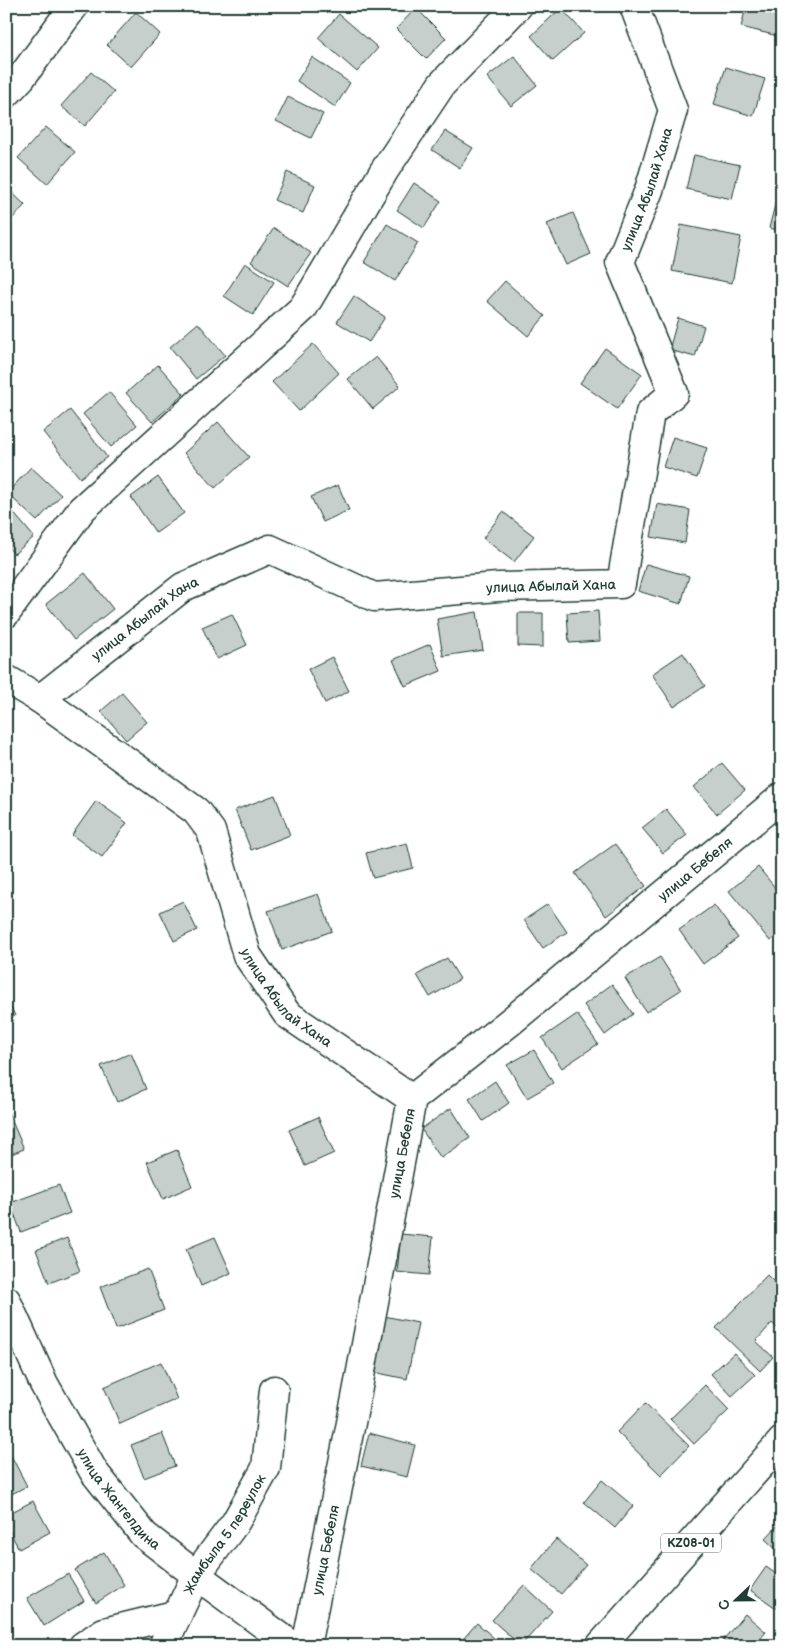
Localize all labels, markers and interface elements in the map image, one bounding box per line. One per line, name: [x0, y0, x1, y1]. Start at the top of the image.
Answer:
street label: улица Абылай Хана: [617, 125, 676, 253]
street label: улица Абылай Хана: [88, 573, 202, 664]
street label: улица Абылай Хана: [485, 576, 617, 596]
street label: улица Бебеля: [654, 833, 736, 905]
street label: улица Абылай Хана: [237, 947, 336, 1051]
street label: улица Бебеля: [385, 1107, 419, 1200]
street label: улица Жангелдина: [74, 1445, 164, 1554]
street label: Жамбыла 5 переулок: [180, 1471, 270, 1597]
street label: улица Бебеля: [308, 1503, 343, 1596]
road number: KZ08-01: [661, 1534, 721, 1552]
north arrow: [710, 1574, 760, 1624]
text: С: [715, 1597, 734, 1612]

